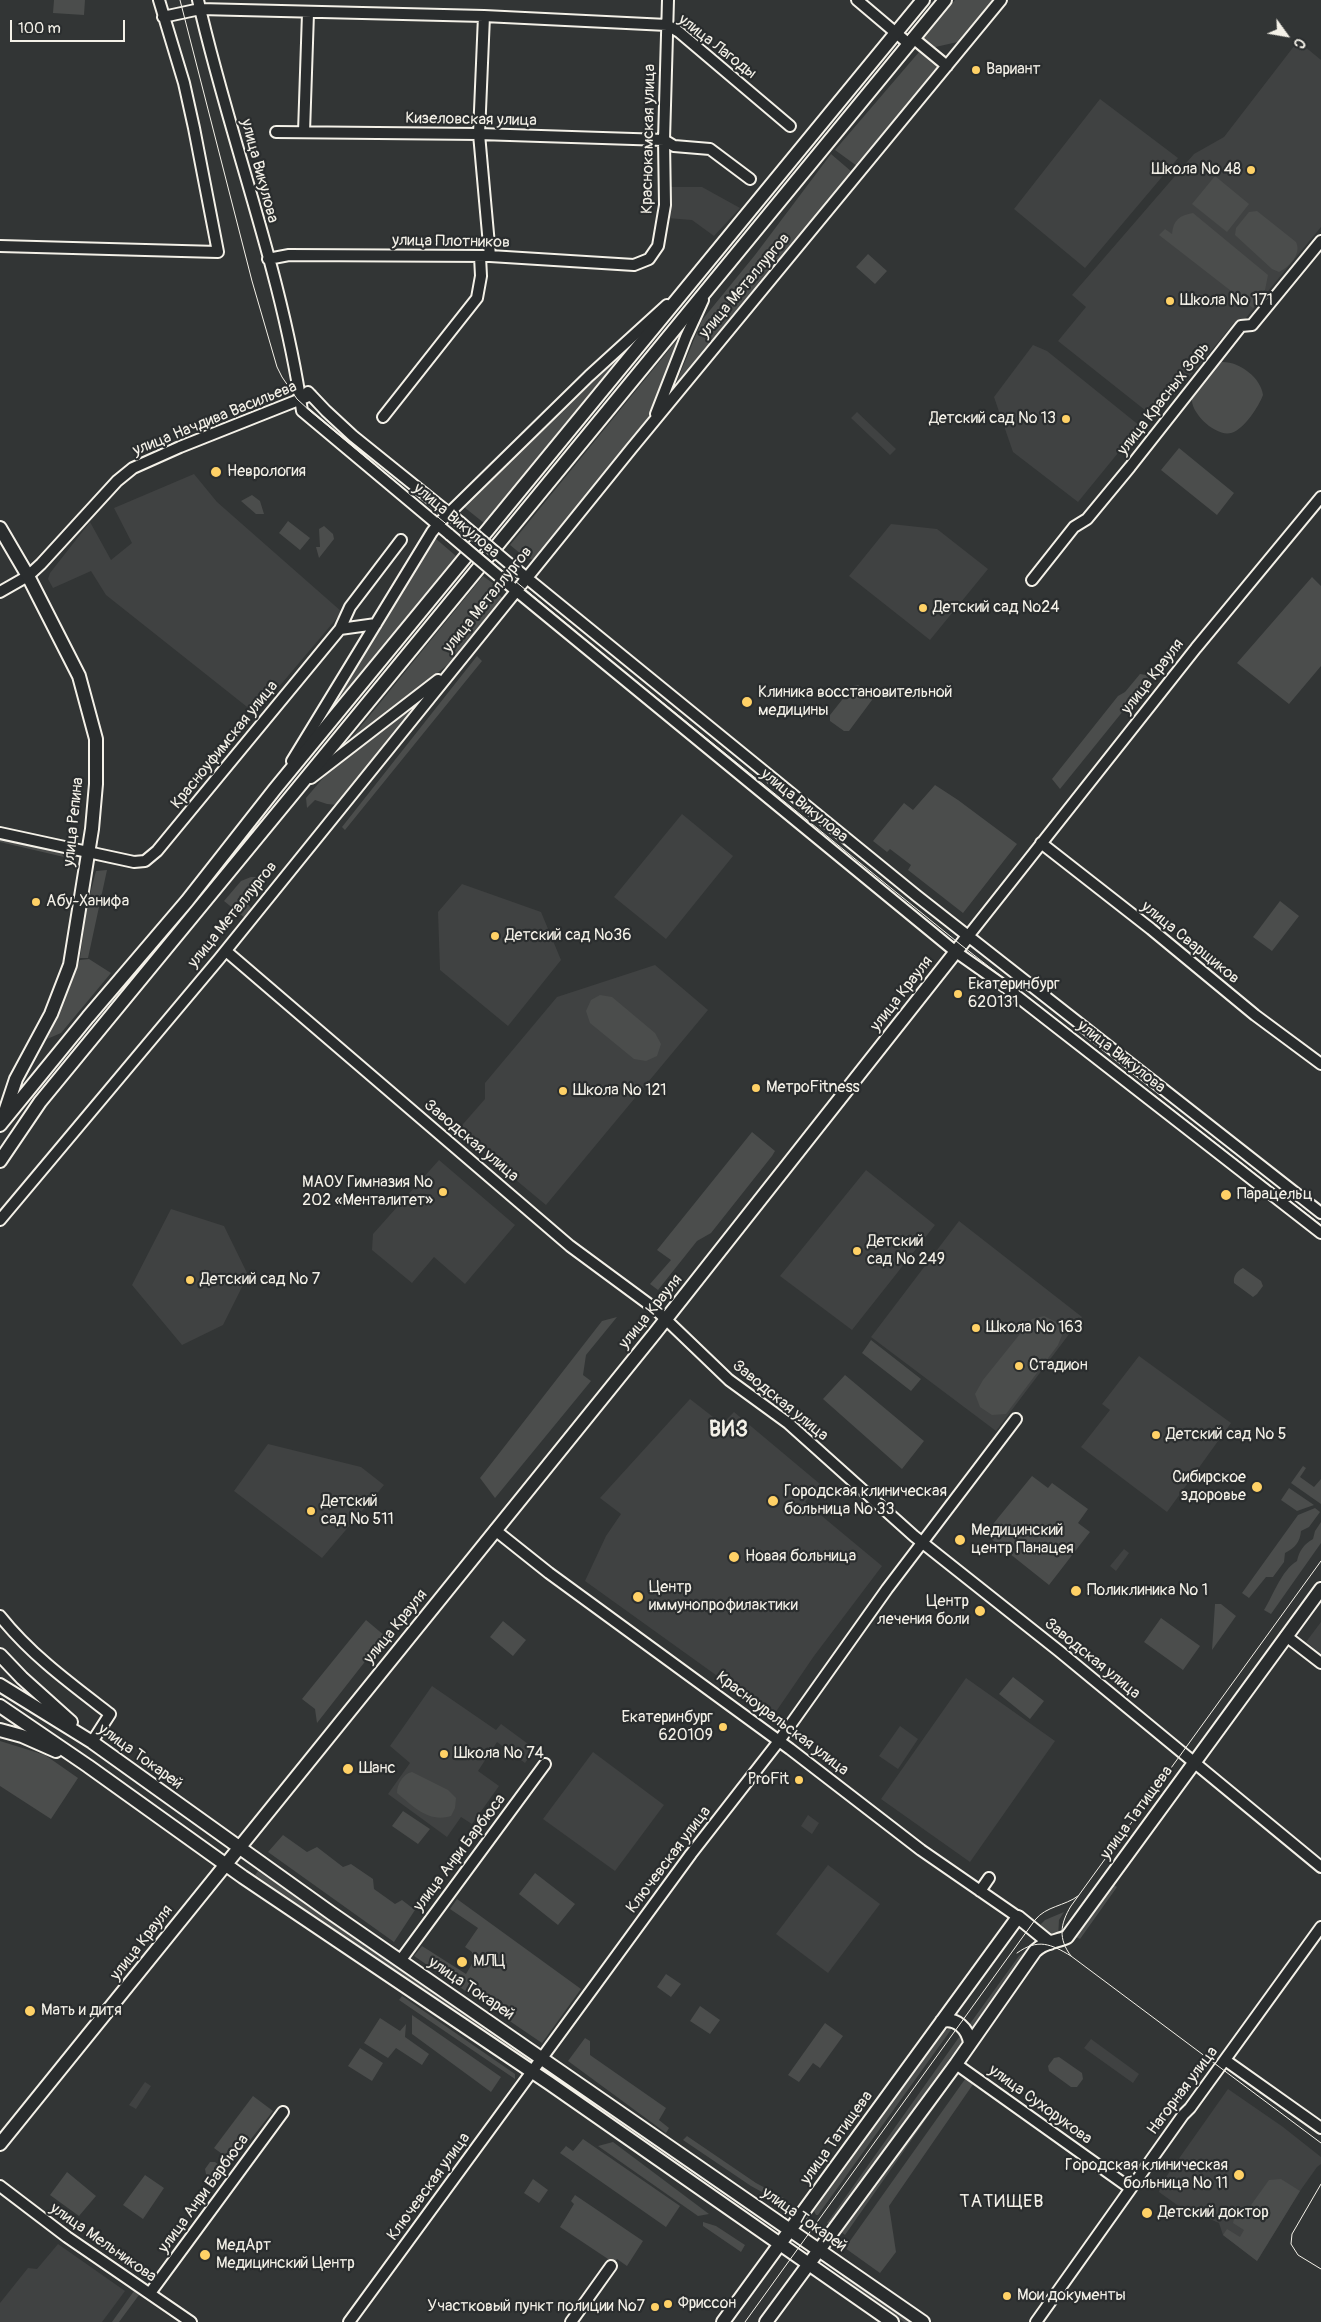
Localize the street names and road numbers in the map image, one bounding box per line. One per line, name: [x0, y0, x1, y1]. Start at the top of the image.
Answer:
street label: улица Лагоды: [674, 10, 760, 84]
street label: Краснокамская улица: [638, 64, 660, 214]
street label: Кизеловская улица: [405, 109, 537, 131]
street label: улица Викулова: [236, 117, 282, 225]
street label: улица Металлургов: [695, 230, 795, 342]
street label: улица Плотников: [392, 231, 510, 253]
street label: улица Красных Зорь: [1114, 339, 1214, 459]
street label: улица Начдива Васильева: [130, 377, 300, 461]
street label: улица Викулова: [409, 479, 503, 563]
street label: улица Металлургов: [439, 543, 537, 657]
street label: улица Крауля: [1118, 636, 1188, 718]
street label: Красноуфимская улица: [167, 677, 283, 813]
street label: улица Викулова: [756, 765, 852, 847]
street label: улица Репина: [60, 776, 88, 868]
street label: улица Металлургов: [184, 858, 282, 972]
street label: улица Сварщиков: [1137, 898, 1243, 988]
street label: улица Крауля: [867, 953, 937, 1035]
street label: улица Викулова: [1073, 1017, 1169, 1097]
street label: Заводская улица: [420, 1096, 522, 1186]
street label: улица Крауля: [615, 1271, 687, 1353]
street label: Заводская улица: [728, 1356, 832, 1446]
street label: улица Крауля: [360, 1586, 432, 1668]
street label: Заводская улица: [1040, 1614, 1144, 1704]
street label: Красноуральская улица: [712, 1668, 852, 1780]
street label: улица Токарей: [94, 1720, 186, 1794]
street label: улица Татищева: [1097, 1762, 1177, 1864]
street label: улица Анри Барбюса: [410, 1791, 510, 1915]
street label: Ключевская улица: [623, 1803, 715, 1917]
street label: улица Крауля: [107, 1902, 177, 1984]
street label: улица Токарей: [424, 1953, 518, 2025]
street label: Нагорная улица: [1144, 2043, 1222, 2139]
street label: улица Сухорукова: [985, 2061, 1095, 2149]
street label: улица Татищева: [797, 2087, 877, 2189]
street label: Ключевская улица: [383, 2129, 475, 2245]
street label: улица Анри Барбюса: [155, 2131, 253, 2257]
street label: улица Токарей: [758, 2184, 850, 2256]
street label: улица Мельникова: [46, 2199, 160, 2287]

